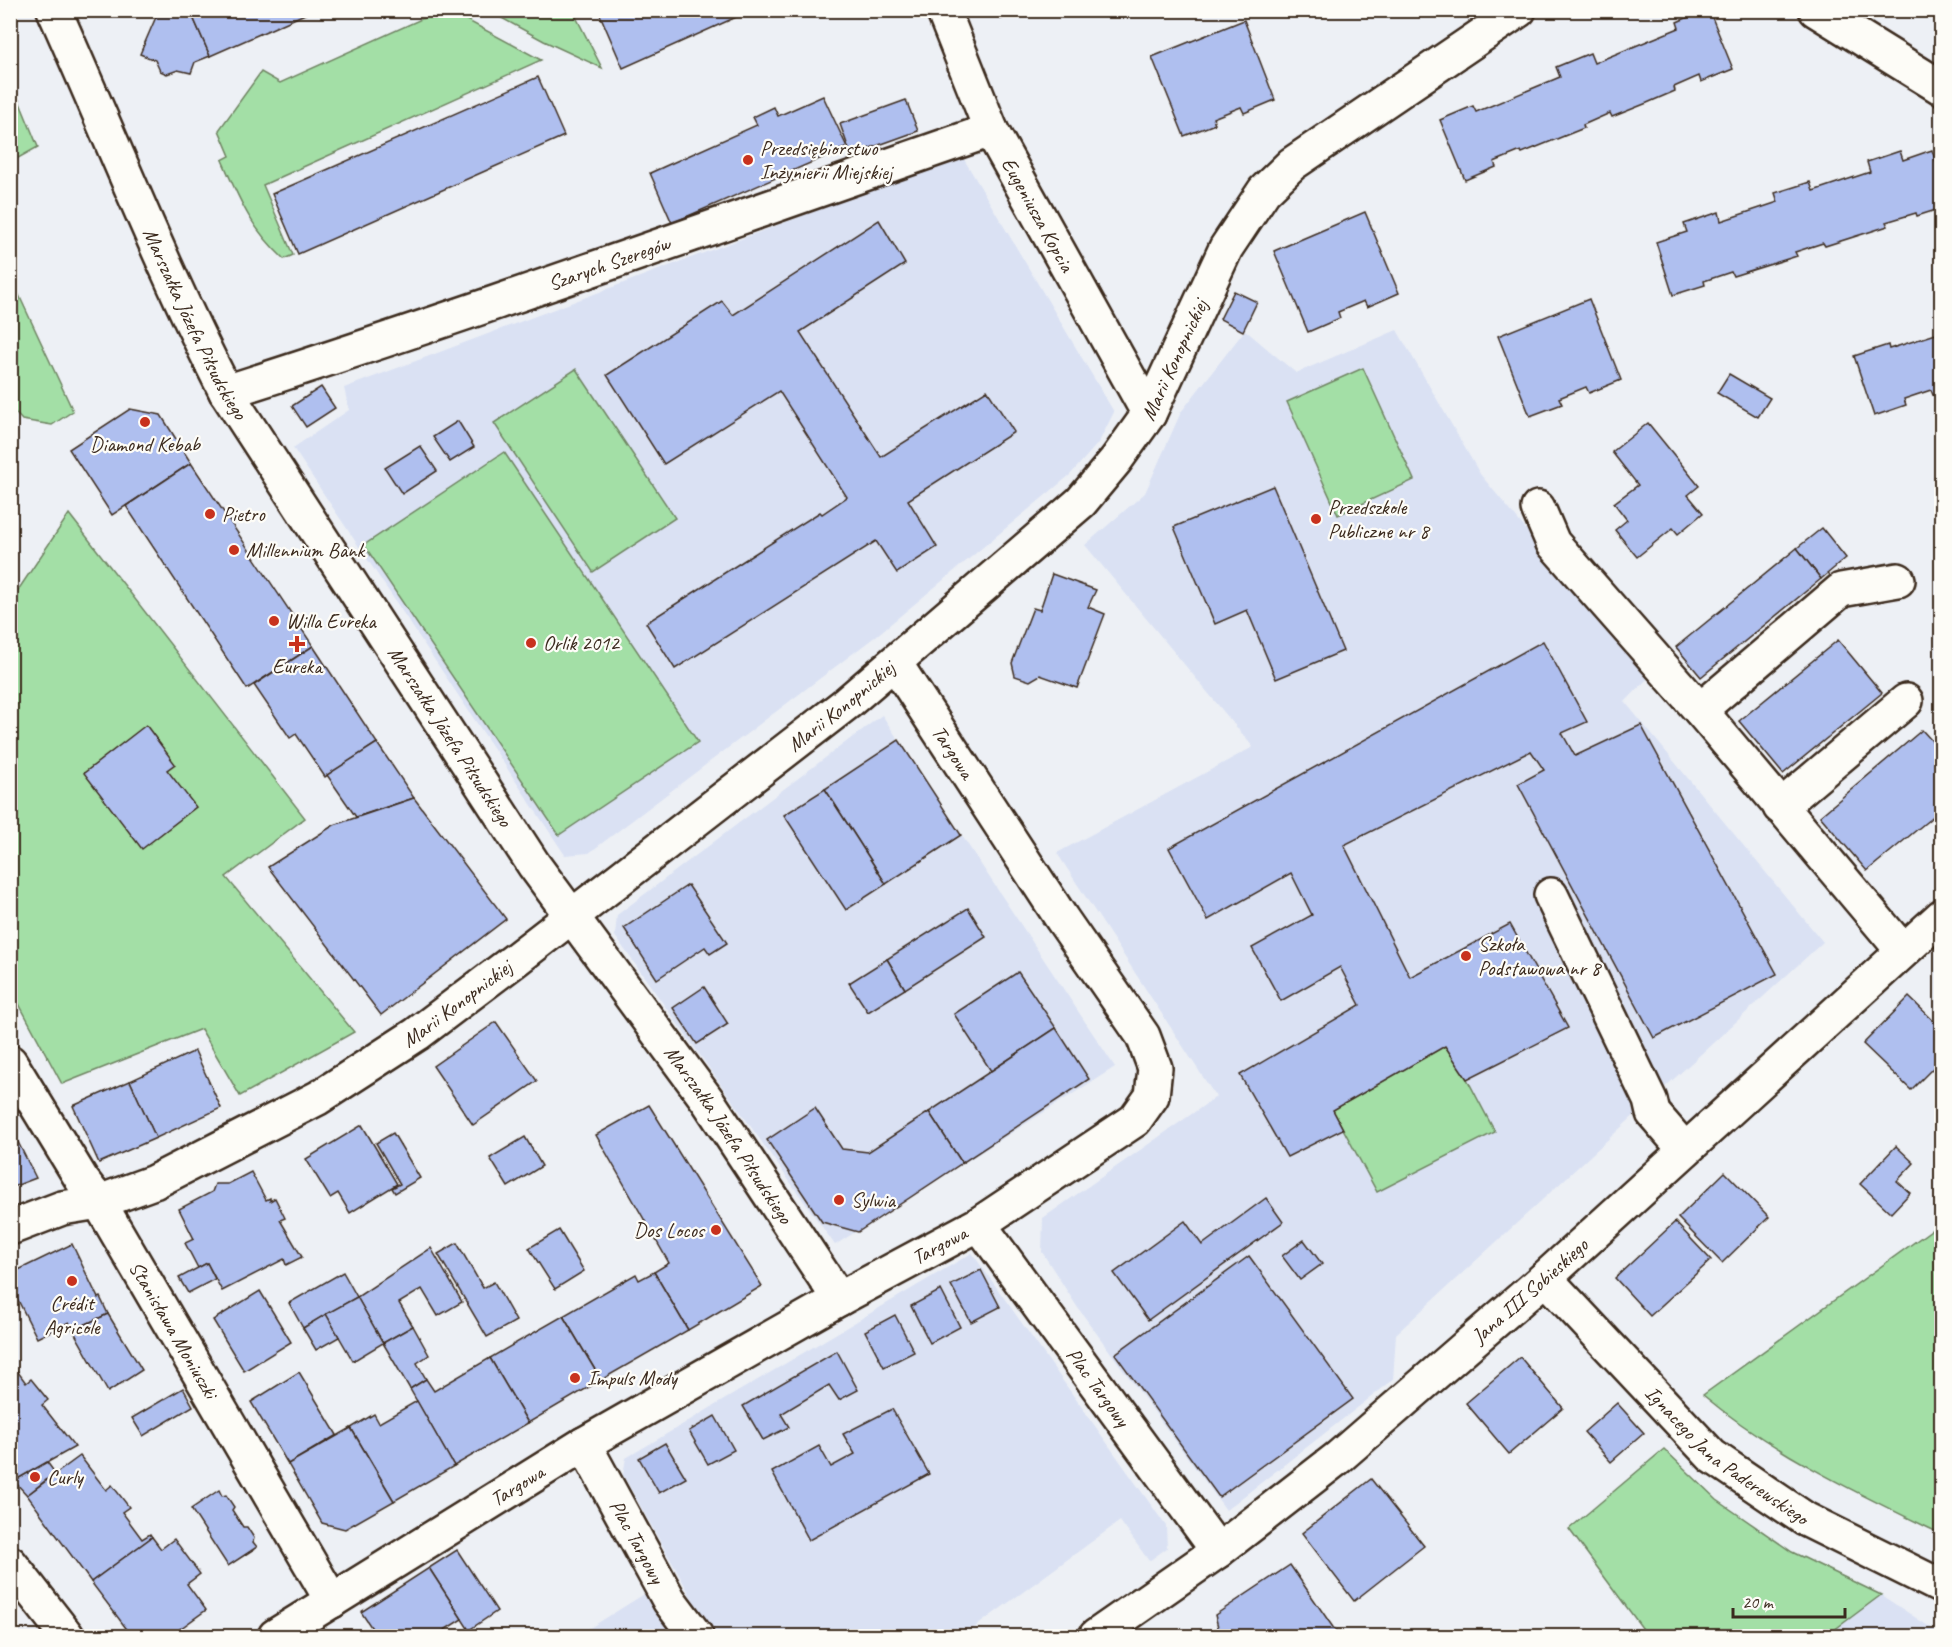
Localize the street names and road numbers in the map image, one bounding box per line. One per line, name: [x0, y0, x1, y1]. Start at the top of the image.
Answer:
street label: Eugeniusza Kopcia: [996, 153, 1081, 278]
street label: Marszałka Józefa Piłsudskiego: [137, 224, 254, 425]
street label: Szarych Szeregów: [545, 229, 675, 296]
street label: Marii Konopnickiej: [1135, 293, 1214, 424]
street label: Marszałka Józefa Piłsudskiego: [382, 641, 519, 833]
street label: Marii Konopnickiej: [782, 653, 902, 757]
street label: Targowa: [926, 720, 981, 786]
street label: Marii Konopnickiej: [397, 953, 519, 1053]
street label: Marszałka Józefa Piłsudskiego: [659, 1040, 799, 1230]
street label: Targowa: [907, 1219, 974, 1271]
street label: Jana III Sobieskiego: [1465, 1231, 1595, 1350]
street label: Stanisława Moniuszki: [123, 1256, 225, 1406]
street label: Plac Targowy: [1061, 1343, 1137, 1433]
street label: Ignacego Jana Paderewskiego: [1640, 1380, 1816, 1532]
street label: Targowa: [485, 1458, 551, 1512]
street label: Plac Targowy: [604, 1495, 671, 1589]

